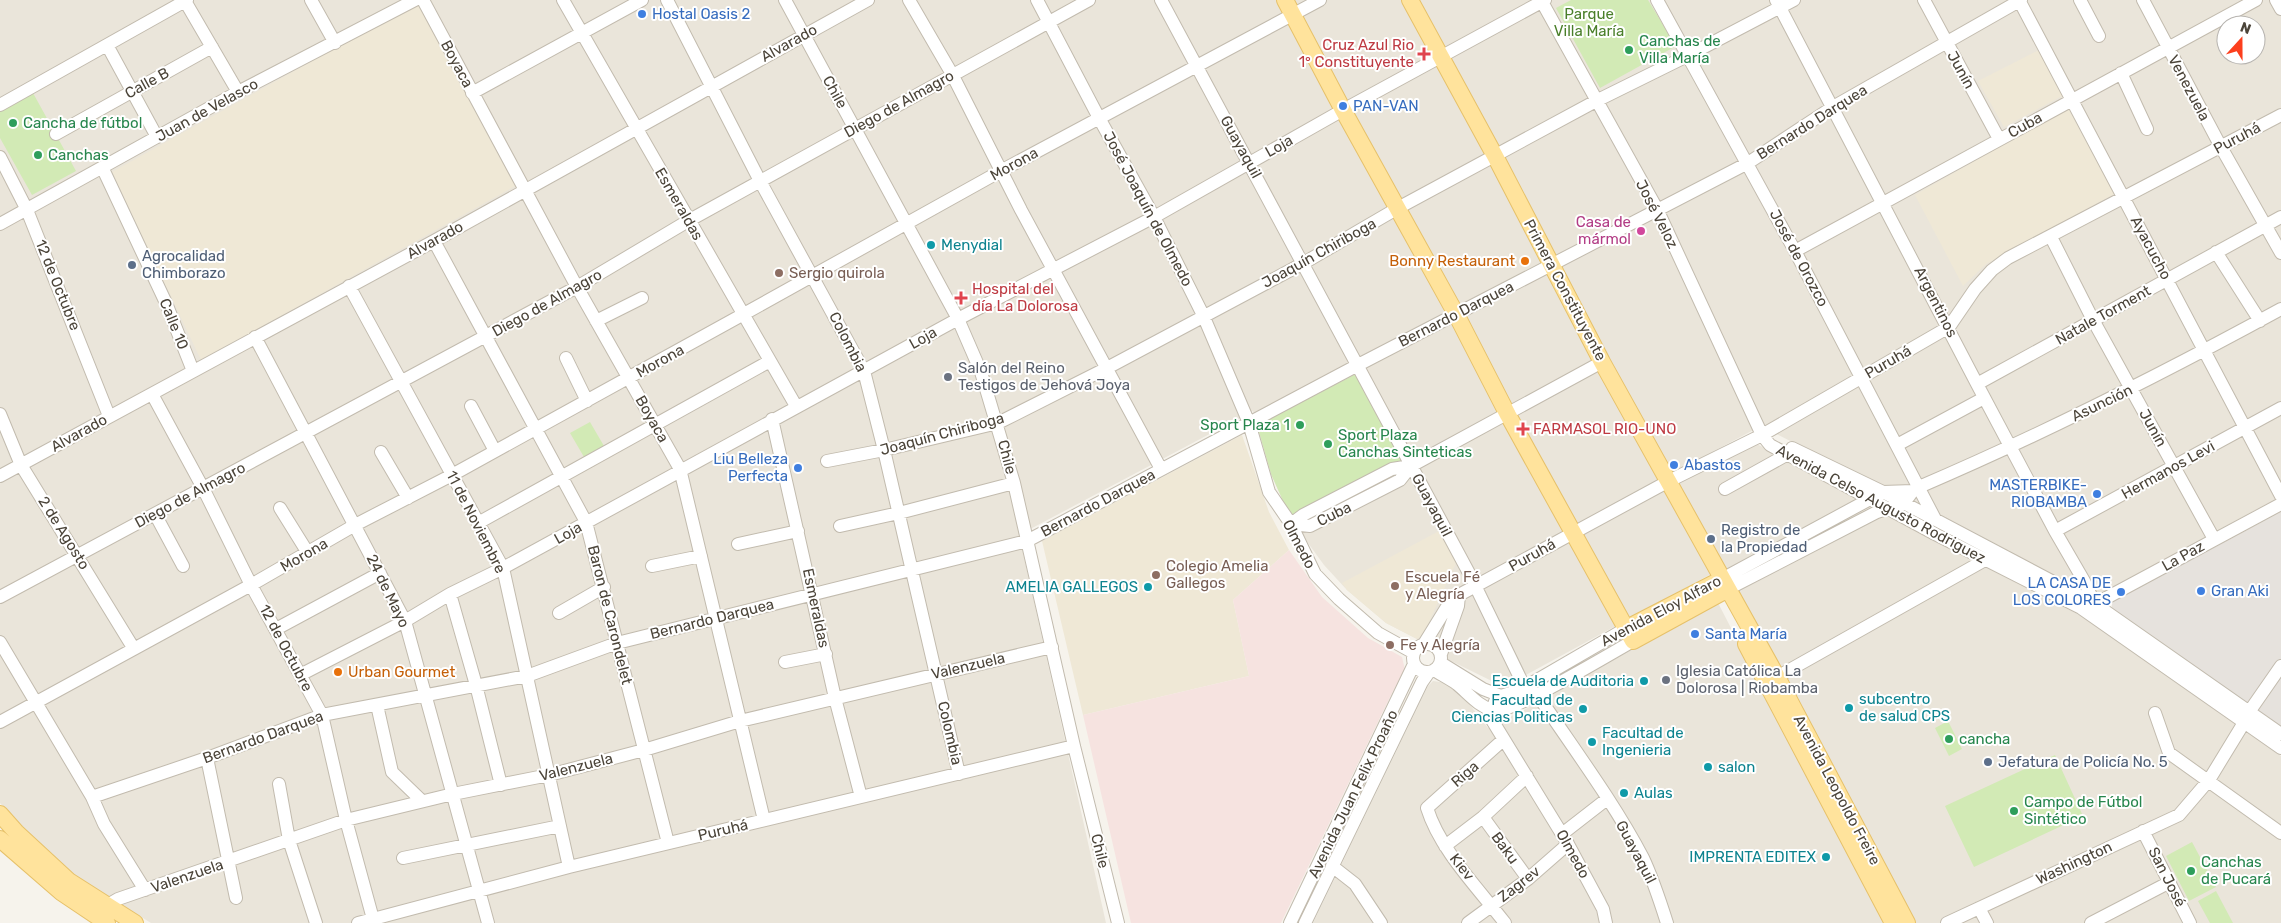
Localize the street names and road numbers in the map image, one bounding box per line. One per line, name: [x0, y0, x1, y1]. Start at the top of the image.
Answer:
street label: Alvarado: [758, 20, 820, 66]
street label: Boyaca: [437, 37, 477, 91]
street label: Junín: [1943, 48, 1979, 92]
street label: Venezuela: [2164, 52, 2214, 124]
street label: Calle B: [122, 64, 172, 102]
street label: Diego de Almagro: [841, 66, 957, 142]
street label: Chile: [819, 72, 851, 112]
street label: Juan de Velasco: [153, 74, 261, 146]
street label: Bernardo Darquea: [1753, 81, 1871, 163]
street label: Cuba: [2005, 108, 2045, 142]
street label: Guayaquil: [1216, 113, 1266, 181]
street label: Puruhá: [2210, 118, 2264, 158]
street label: José Joaquín de Olmedo: [1100, 129, 1196, 289]
street label: Loja: [1262, 131, 1296, 161]
street label: Morona: [987, 144, 1041, 184]
street label: Esmeraldas: [651, 164, 707, 244]
street label: José Veloz: [1632, 177, 1682, 252]
street label: José de Orozco: [1766, 206, 1832, 310]
street label: Ayacucho: [2127, 213, 2175, 283]
street label: Joaquín Chiriboga: [1259, 214, 1379, 292]
street label: Primera Constituyente: [1520, 216, 1610, 364]
street label: Alvarado: [404, 217, 466, 263]
street label: 12 de Octubre: [32, 237, 84, 333]
street label: Argentinos: [1911, 264, 1962, 341]
street label: Diego de Almagro: [489, 265, 605, 341]
street label: Bernardo Darquea: [1395, 277, 1517, 351]
street label: Natale Torment: [2052, 281, 2154, 349]
street label: Calle 10: [156, 296, 192, 352]
street label: Colombia: [825, 309, 871, 375]
street label: Loja: [906, 323, 940, 353]
street label: Morona: [633, 341, 687, 381]
street label: Puruhá: [1861, 342, 1915, 382]
street label: Asunción: [2069, 381, 2135, 425]
street label: Boyaca: [631, 392, 673, 446]
street label: Junín: [2135, 406, 2171, 450]
street label: Joaquín Chiriboga: [878, 409, 1006, 459]
street label: Alvarado: [48, 410, 110, 456]
street label: Hermanos Levi: [2118, 437, 2218, 503]
street label: Chile: [994, 438, 1020, 476]
street label: Avenida Celso Augusto Rodriguez: [1773, 441, 1989, 567]
street label: Diego de Almagro: [132, 458, 248, 532]
street label: Bernardo Darquea: [1038, 465, 1158, 541]
street label: 11 de Noviembre: [442, 468, 510, 576]
street label: Guayaquil: [1408, 470, 1456, 540]
street label: 2 de Agosto: [34, 493, 94, 573]
street label: Cuba: [1314, 498, 1354, 530]
street label: Olmedo: [1279, 516, 1319, 572]
street label: Loja: [551, 518, 585, 548]
street label: Morona: [277, 534, 331, 576]
street label: Puruhá: [1505, 535, 1559, 575]
street label: La Paz: [2159, 537, 2208, 575]
street label: Baron de Carondelet: [584, 543, 636, 687]
street label: 24 de Mayo: [363, 551, 413, 631]
street label: Esmeraldas: [799, 567, 833, 650]
street label: Avenida Eloy Alfaro: [1598, 572, 1724, 650]
street label: Bernardo Darquea: [648, 595, 776, 643]
street label: 12 de Octubre: [255, 601, 317, 695]
street label: Valenzuela: [929, 649, 1007, 683]
street label: Colombia: [934, 699, 966, 767]
street label: Bernardo Darquea: [200, 707, 326, 767]
street label: Avenida Juan Felix Proaño: [1304, 707, 1402, 881]
street label: Avenida Leopoldo Freire: [1790, 712, 1884, 868]
street label: Valenzuela: [537, 749, 615, 785]
street label: Riga: [1448, 757, 1482, 791]
street label: Puruhá: [696, 816, 750, 844]
street label: Guayaquil: [1612, 817, 1660, 887]
street label: Olmedo: [1552, 826, 1594, 882]
street label: Baku: [1487, 829, 1523, 867]
street label: Chile: [1087, 832, 1113, 870]
street label: Washington: [2033, 838, 2115, 888]
street label: San José: [2144, 844, 2190, 910]
street label: Kiev: [1446, 850, 1478, 884]
street label: Valenzuela: [148, 855, 226, 897]
street label: Zagrev: [1494, 862, 1544, 906]

